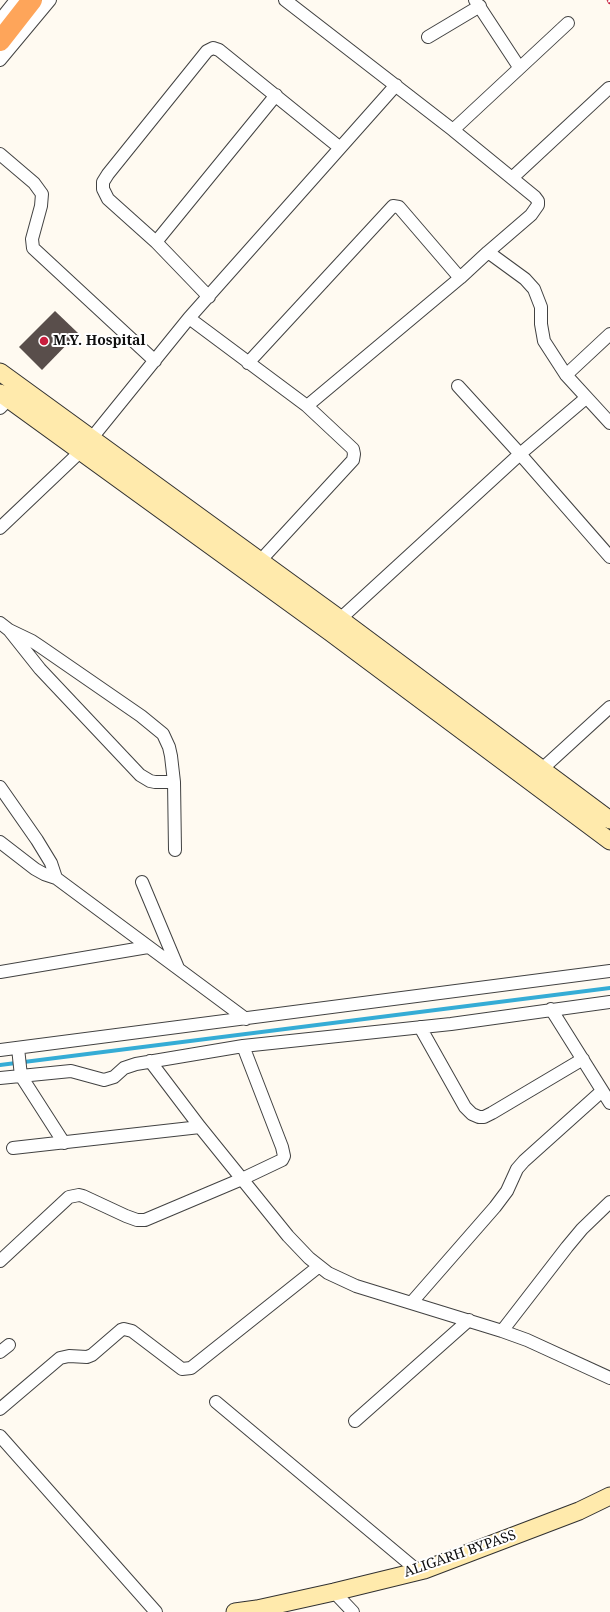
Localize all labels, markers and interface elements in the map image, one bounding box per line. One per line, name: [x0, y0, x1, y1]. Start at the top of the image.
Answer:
place label: M.Y. Hospital: [53, 333, 145, 349]
marker: M.Y. Hospital: [38, 335, 50, 347]
street label: ALIGARH BYPASS: [402, 1527, 518, 1581]

